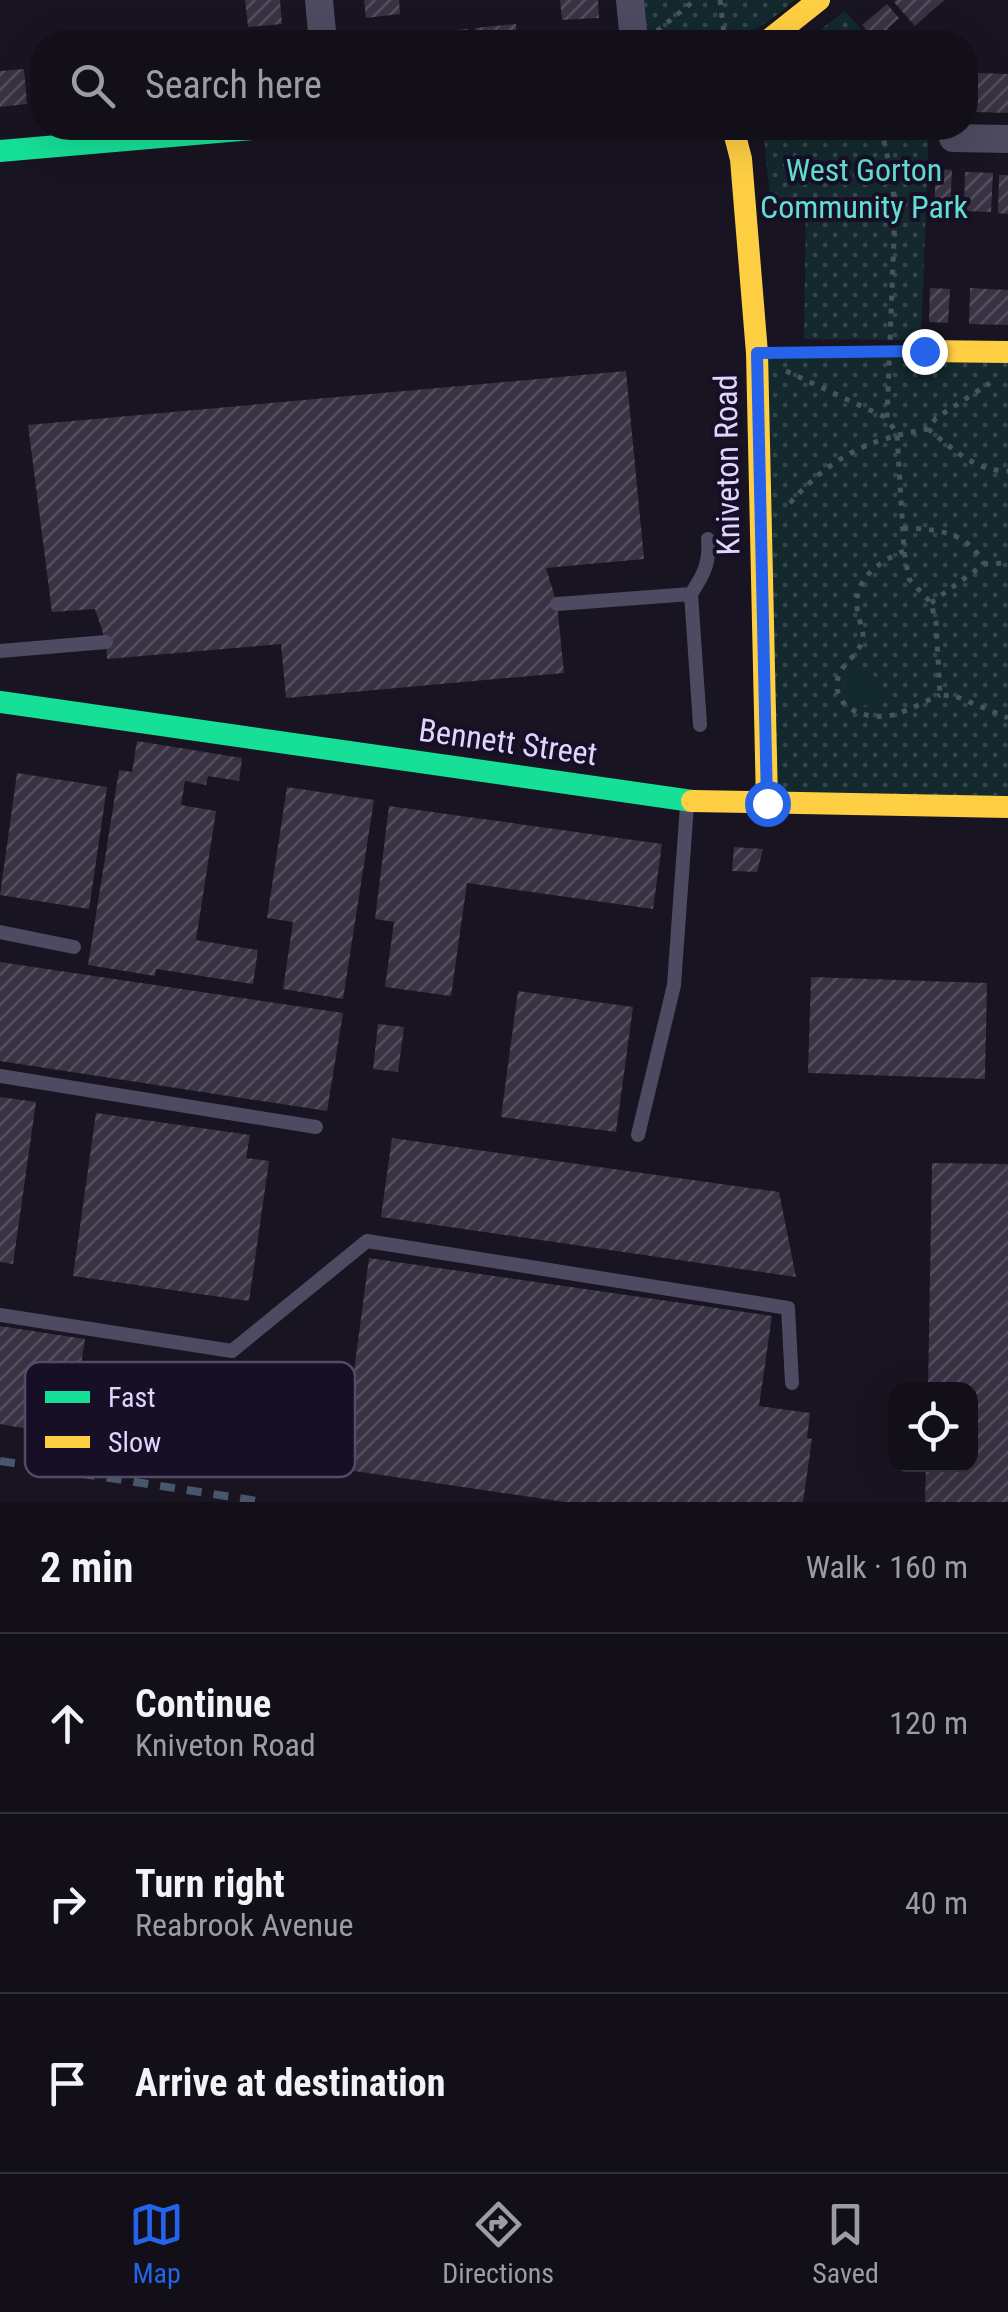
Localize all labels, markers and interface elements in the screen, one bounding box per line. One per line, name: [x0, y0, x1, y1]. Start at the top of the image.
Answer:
search box: [30, 30, 978, 140]
icon: search: [65, 58, 120, 113]
text: Search here: [145, 63, 322, 107]
park label: West Gorton Community Park: [760, 151, 969, 226]
route end: [902, 329, 948, 375]
street label: Kniveton Road: [706, 374, 748, 556]
street label: Bennett Street: [416, 711, 600, 773]
route start: [745, 781, 791, 827]
legend: [25, 1362, 355, 1477]
text: Fast: [108, 1381, 155, 1414]
map controls: [888, 1382, 978, 1472]
button: locate: [888, 1382, 978, 1472]
text: Slow: [108, 1426, 161, 1459]
text: 2 min: [40, 1543, 133, 1592]
text: Walk · 160 m: [806, 1548, 968, 1586]
text: Continue: [135, 1682, 271, 1726]
icon: ahead: [40, 1696, 95, 1751]
text: 120 m: [889, 1704, 968, 1742]
text: Kniveton Road: [135, 1726, 316, 1764]
text: Turn right: [135, 1862, 285, 1906]
icon: right: [40, 1876, 95, 1931]
text: 40 m: [905, 1884, 968, 1922]
text: Reabrook Avenue: [135, 1906, 354, 1944]
icon: arrive: [40, 2056, 95, 2111]
text: Arrive at destination: [135, 2061, 445, 2105]
tab: Map: [129, 2197, 184, 2290]
tab: Directions: [442, 2197, 554, 2290]
tab: Saved: [812, 2197, 879, 2290]

